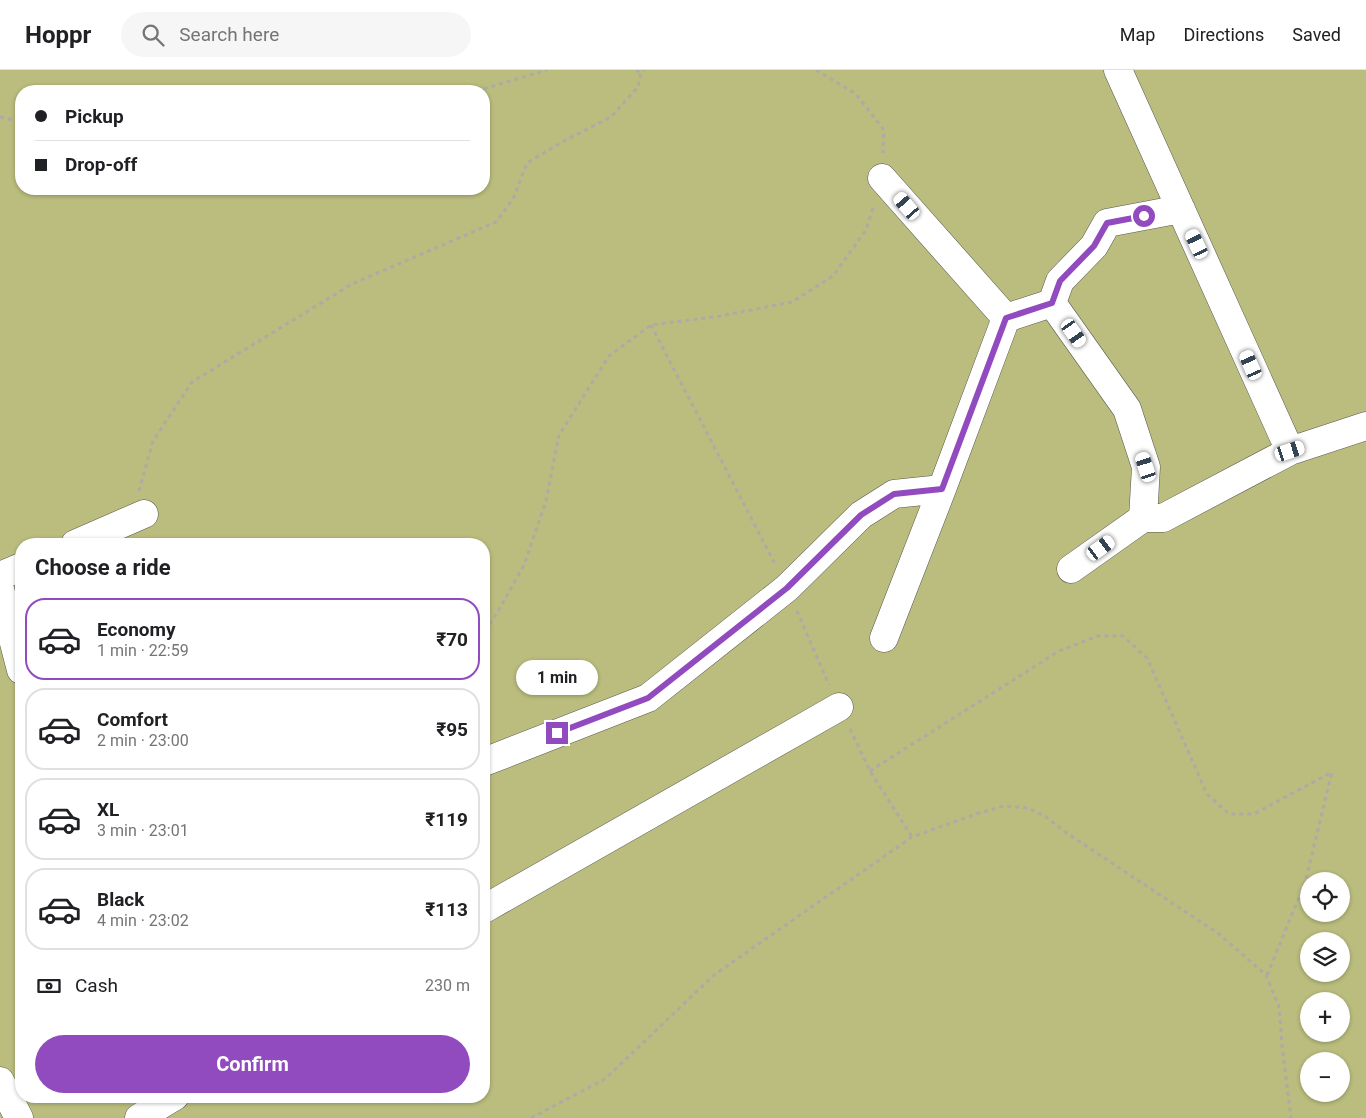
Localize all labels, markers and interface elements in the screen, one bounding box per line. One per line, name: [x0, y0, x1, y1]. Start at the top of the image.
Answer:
search box: [121, 12, 471, 57]
text: Hoppr: [25, 21, 91, 49]
icon: search: [139, 21, 167, 49]
text: Search here: [179, 23, 279, 46]
text: Map: [1120, 24, 1155, 45]
text: Directions: [1183, 24, 1264, 45]
text: Saved: [1292, 24, 1341, 45]
text: Pickup: [65, 105, 124, 128]
text: Drop-off: [65, 153, 137, 176]
car: [891, 190, 922, 222]
route start: [1133, 205, 1155, 227]
car: [1183, 227, 1210, 261]
car: [1059, 316, 1088, 350]
car: [1238, 348, 1263, 382]
car: [1273, 439, 1306, 463]
car: [1134, 450, 1157, 484]
car: [1084, 533, 1117, 563]
text: Choose a ride: [35, 555, 171, 580]
icon: car: [37, 617, 82, 662]
text: Economy: [97, 618, 176, 641]
text: ₹70: [436, 628, 468, 651]
text: 1 min · 22:59: [97, 641, 189, 660]
callout: 1 min: [516, 660, 598, 696]
text: 1 min: [537, 668, 577, 687]
icon: car: [37, 707, 82, 752]
text: Comfort: [97, 708, 168, 731]
text: ₹95: [436, 718, 468, 741]
route end: [546, 722, 568, 744]
text: 2 min · 23:00: [97, 731, 189, 750]
icon: car: [37, 797, 82, 842]
text: XL: [97, 798, 119, 821]
text: ₹119: [425, 808, 468, 831]
text: 3 min · 23:01: [97, 821, 189, 840]
map controls: [1300, 872, 1350, 1102]
button: locate: [1300, 872, 1350, 922]
icon: car: [37, 887, 82, 932]
text: Black: [97, 888, 144, 911]
text: ₹113: [425, 898, 468, 921]
text: 4 min · 23:02: [97, 911, 189, 930]
button: layers: [1300, 932, 1350, 982]
icon: cash: [35, 972, 63, 1000]
text: Cash: [75, 974, 118, 997]
text: 230 m: [425, 976, 470, 995]
button: +: [1300, 992, 1350, 1042]
button: Confirm: [35, 1035, 470, 1093]
button: −: [1300, 1052, 1350, 1102]

